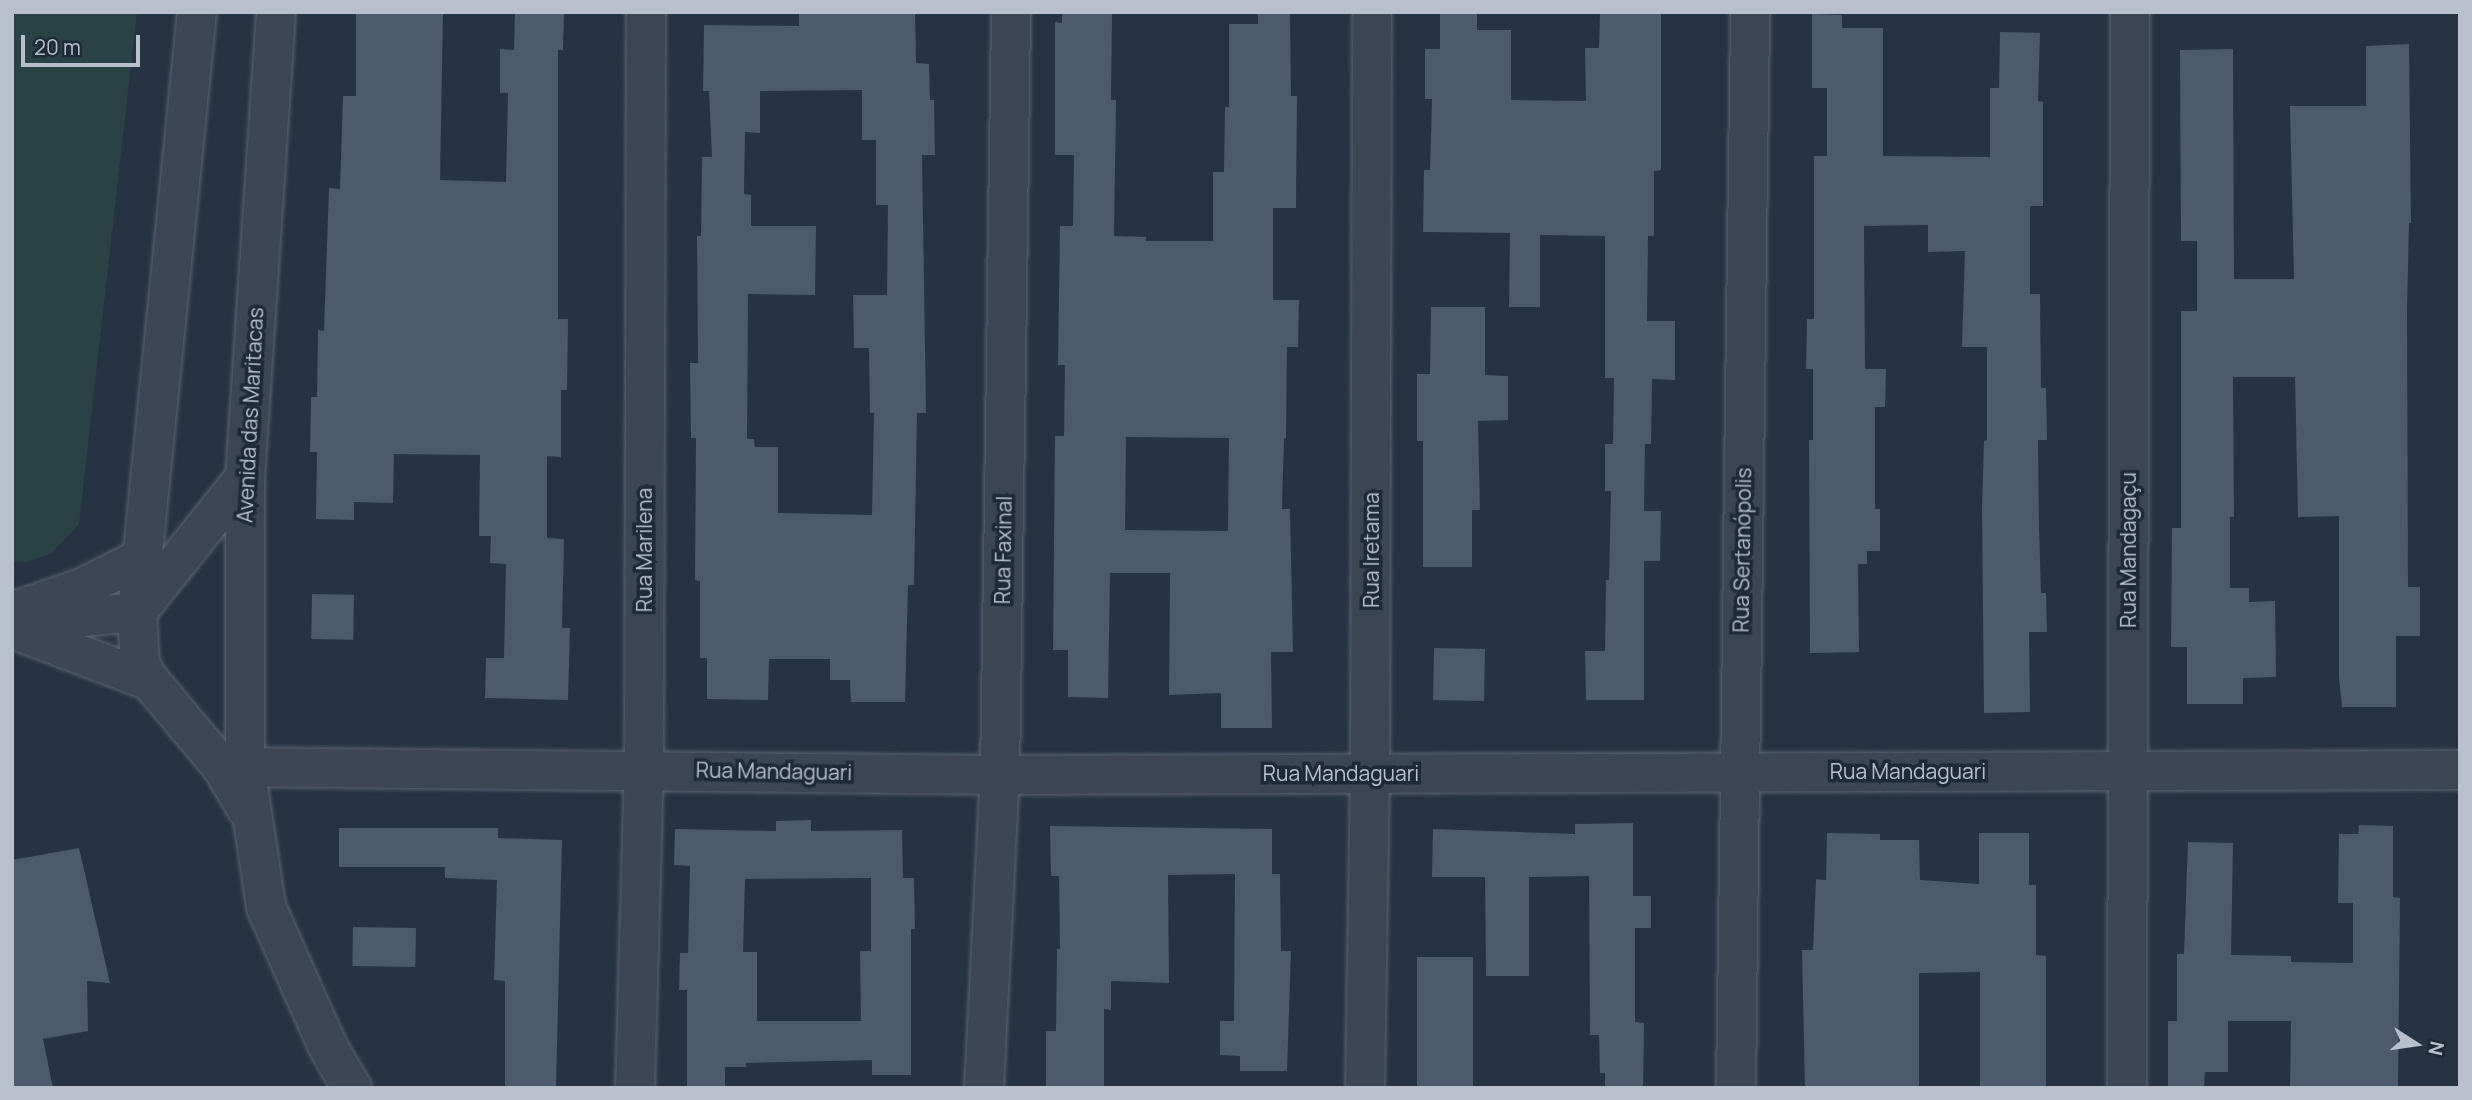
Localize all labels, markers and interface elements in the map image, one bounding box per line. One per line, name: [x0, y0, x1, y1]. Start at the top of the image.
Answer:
scale bar: [24, 21, 144, 65]
text: 20 m: [34, 33, 81, 61]
street label: Avenida das Maritacas: [232, 307, 268, 523]
street label: Rua Sertanópolis: [1728, 467, 1756, 633]
street label: Rua Mandagaçu: [2115, 472, 2141, 628]
street label: Rua Marilena: [631, 488, 657, 612]
street label: Rua Iretama: [1358, 492, 1384, 608]
street label: Rua Faxinal: [989, 496, 1017, 604]
street label: Rua Mandaguari: [696, 757, 852, 785]
street label: Rua Mandaguari: [1830, 758, 1986, 784]
street label: Rua Mandaguari: [1263, 760, 1419, 786]
north arrow: [2381, 1009, 2451, 1079]
text: N: [2422, 1039, 2451, 1058]

